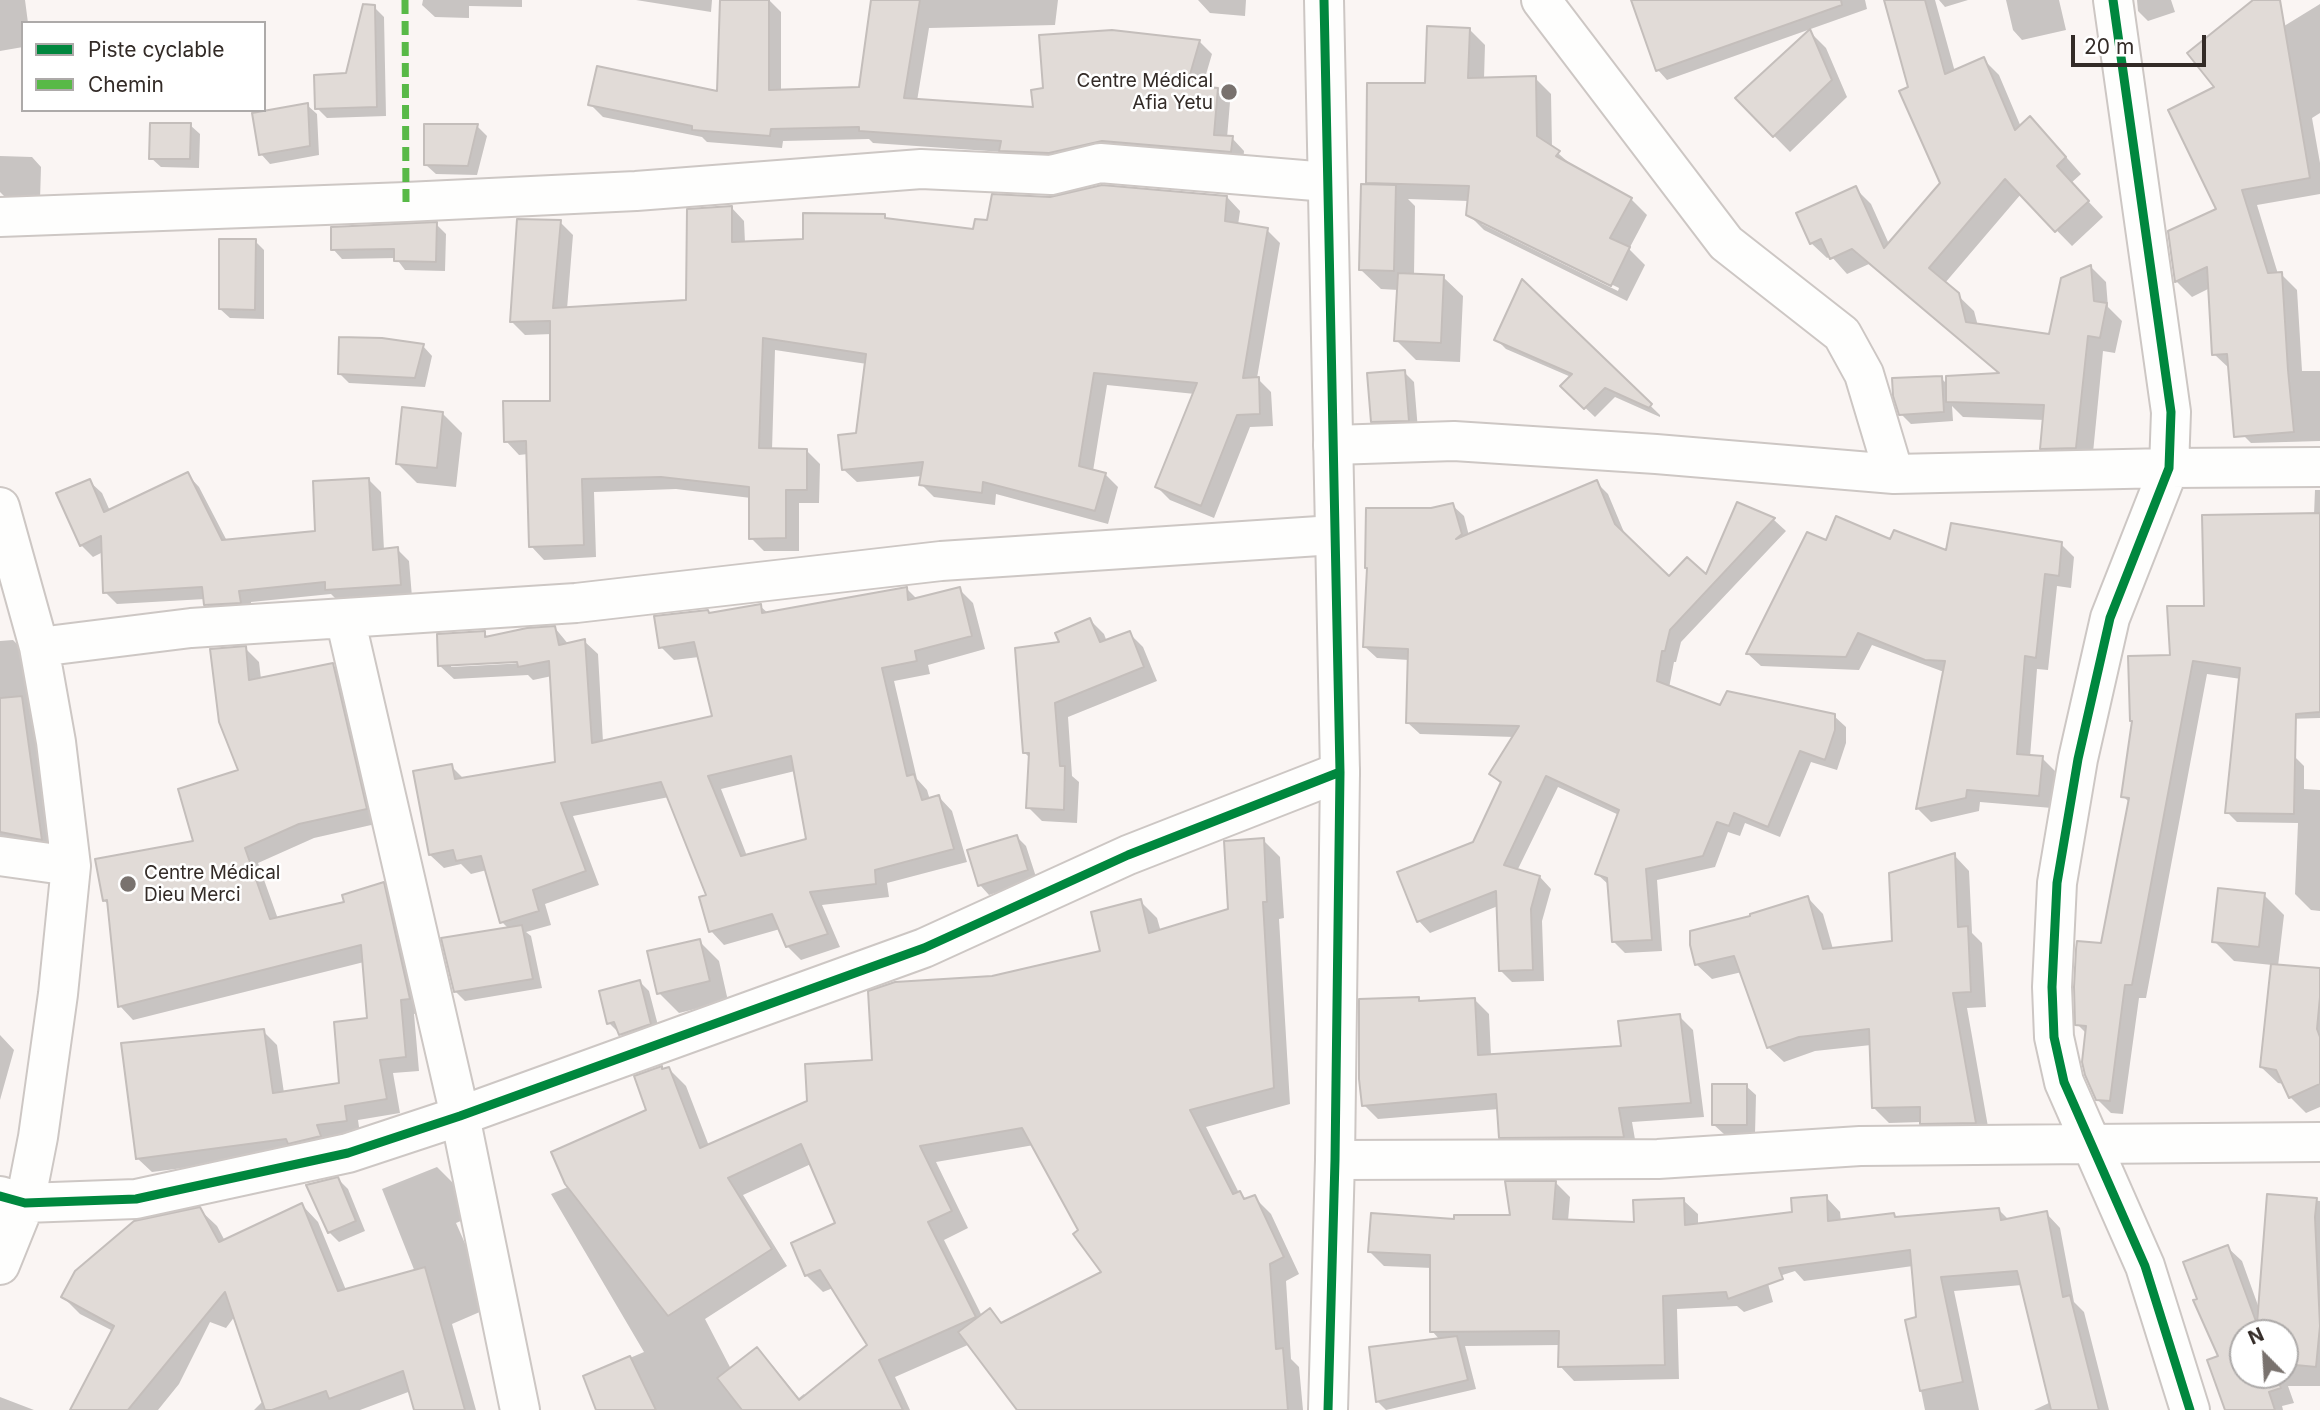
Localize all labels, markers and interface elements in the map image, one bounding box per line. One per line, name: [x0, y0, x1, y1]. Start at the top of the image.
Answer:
legend: [21, 21, 266, 112]
scale bar: [2075, 21, 2210, 65]
text: 20 m: [2084, 34, 2134, 59]
text: Piste cyclable: [88, 37, 224, 62]
place label: Centre Médical Afia Yetu: [1077, 70, 1213, 114]
text: Chemin: [88, 72, 164, 97]
marker: Centre Médical Afia Yetu: [1219, 82, 1239, 102]
place label: Centre Médical Dieu Merci: [144, 862, 280, 906]
marker: Centre Médical Dieu Merci: [118, 874, 138, 894]
north arrow: [2229, 1319, 2299, 1389]
text: N: [2245, 1323, 2267, 1350]

